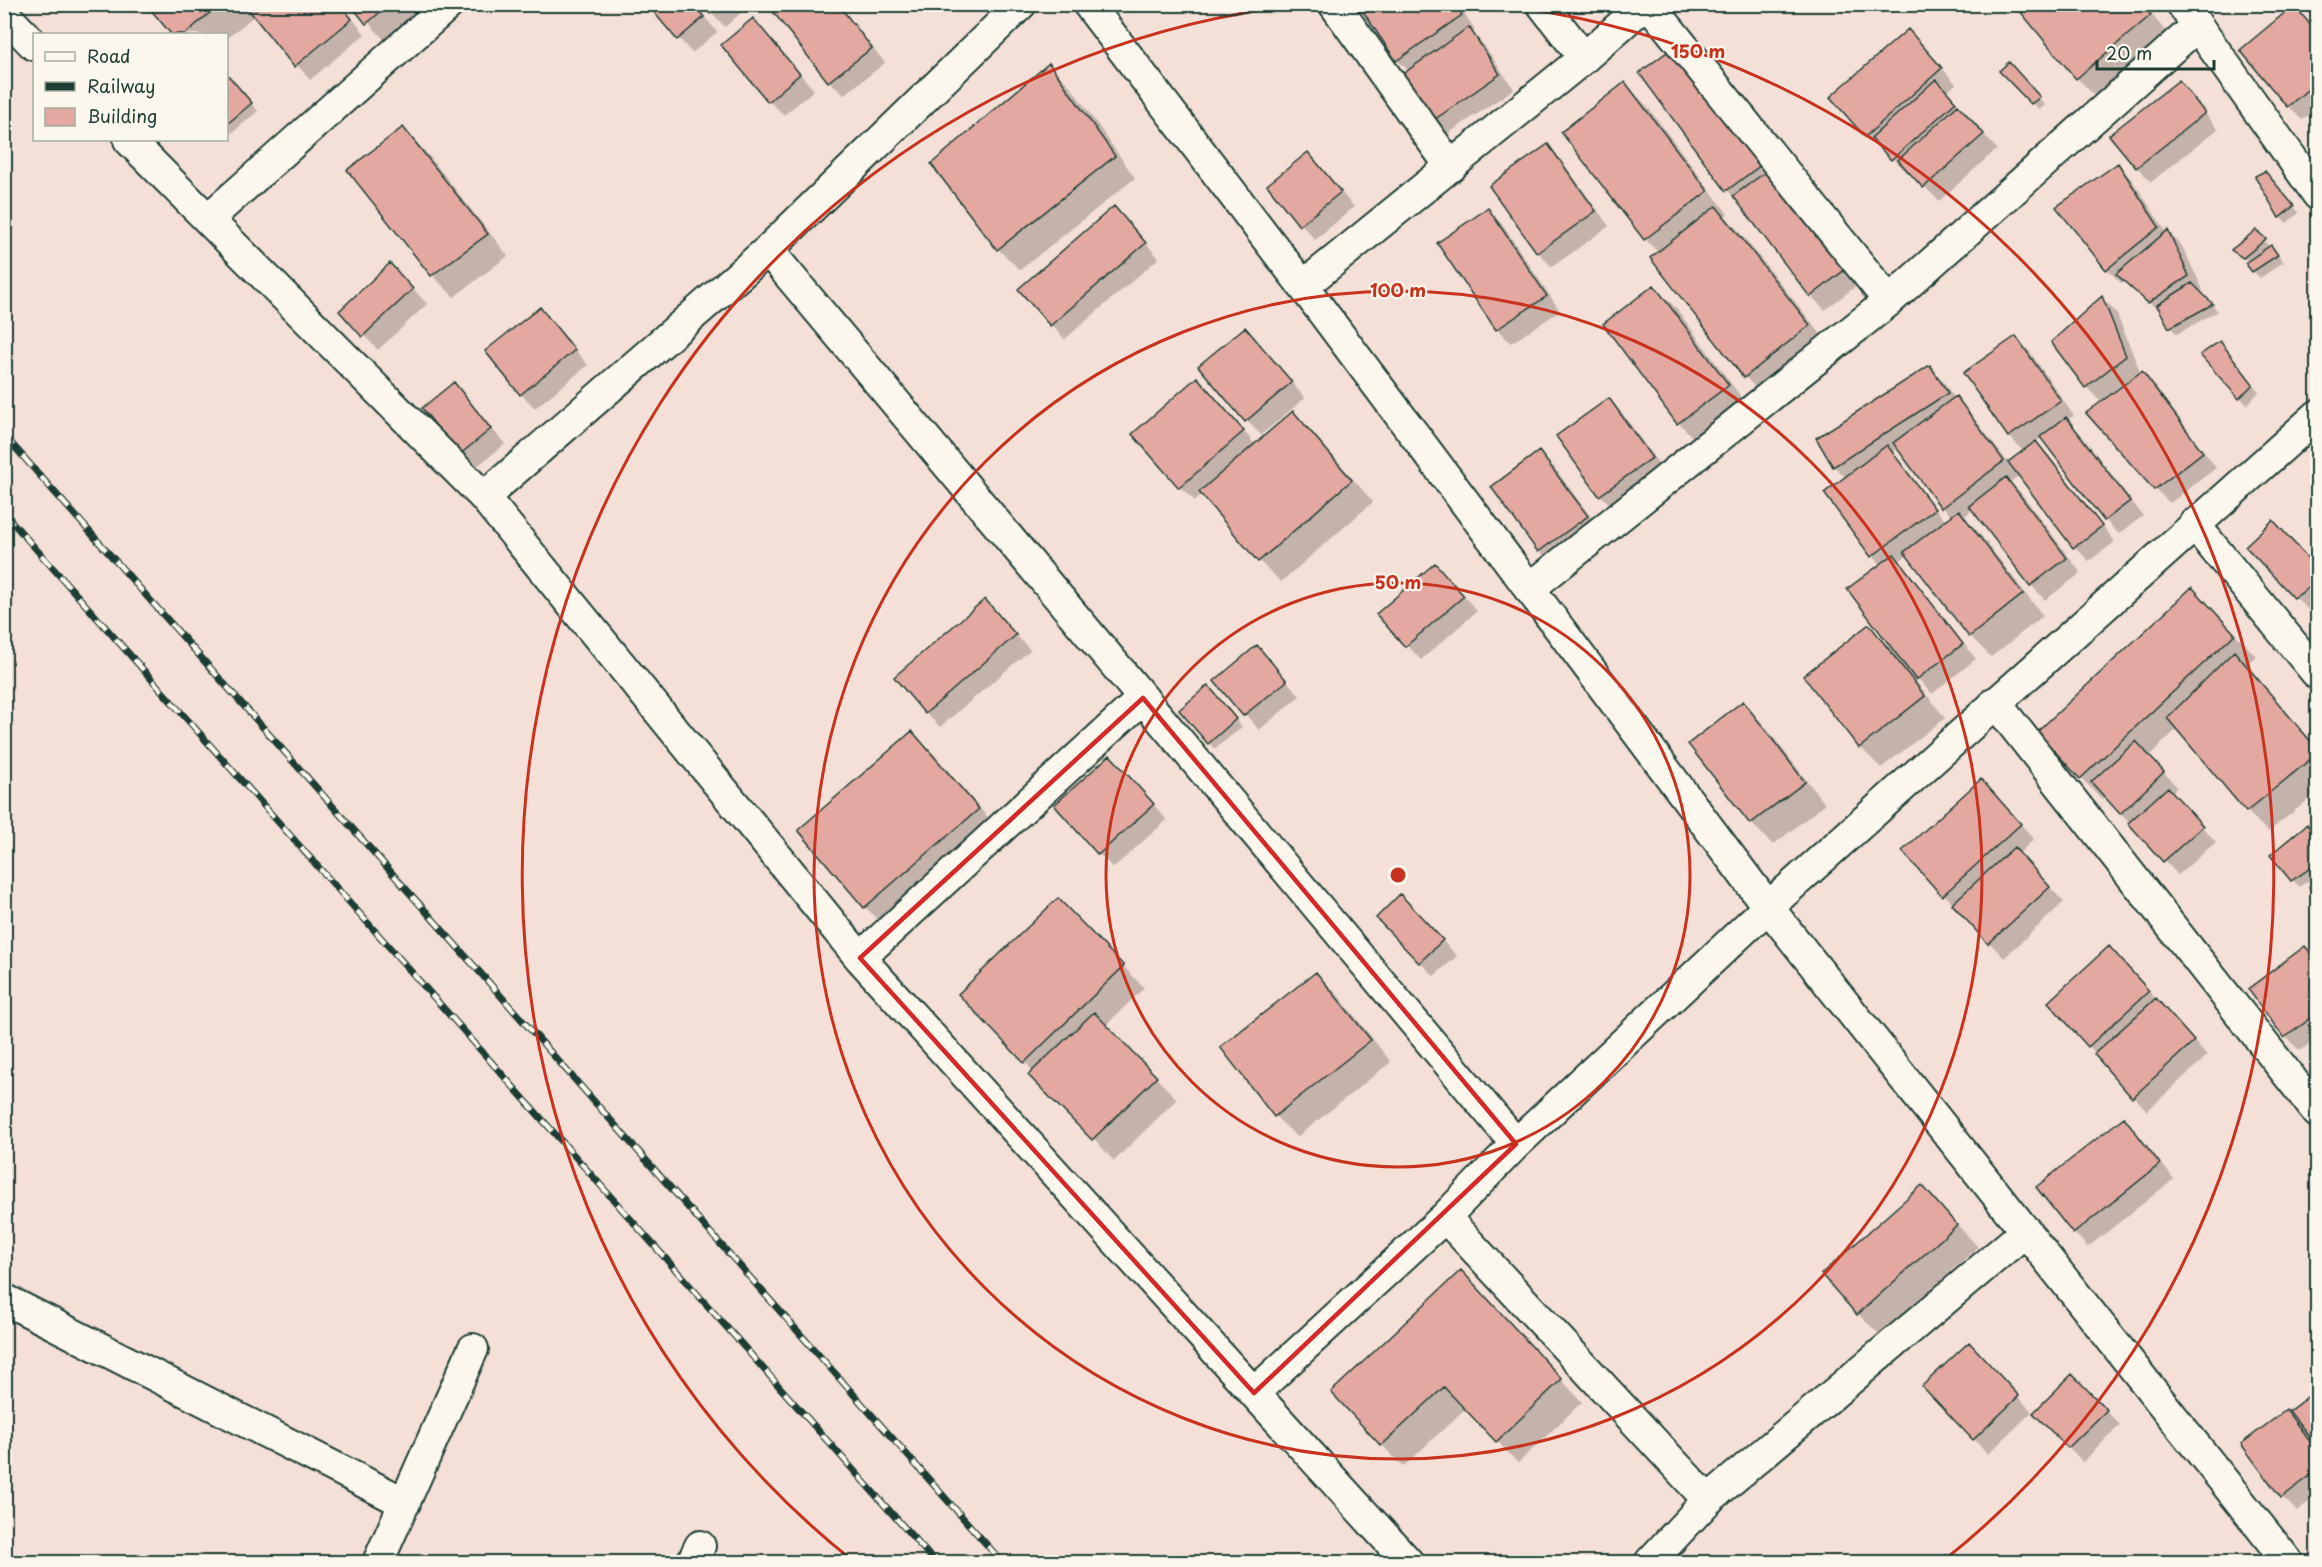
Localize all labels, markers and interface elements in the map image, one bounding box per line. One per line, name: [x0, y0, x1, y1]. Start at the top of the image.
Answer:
legend: [33, 33, 228, 141]
scale bar: [2097, 33, 2214, 71]
text: 150 m: [1671, 37, 1725, 64]
text: 20 m: [2106, 39, 2152, 66]
text: Road: [87, 42, 131, 69]
text: Railway: [87, 72, 155, 99]
text: Building: [87, 102, 157, 129]
text: 100 m: [1370, 276, 1426, 303]
text: 50 m: [1375, 568, 1421, 595]
centre of rings: [1388, 865, 1408, 885]

